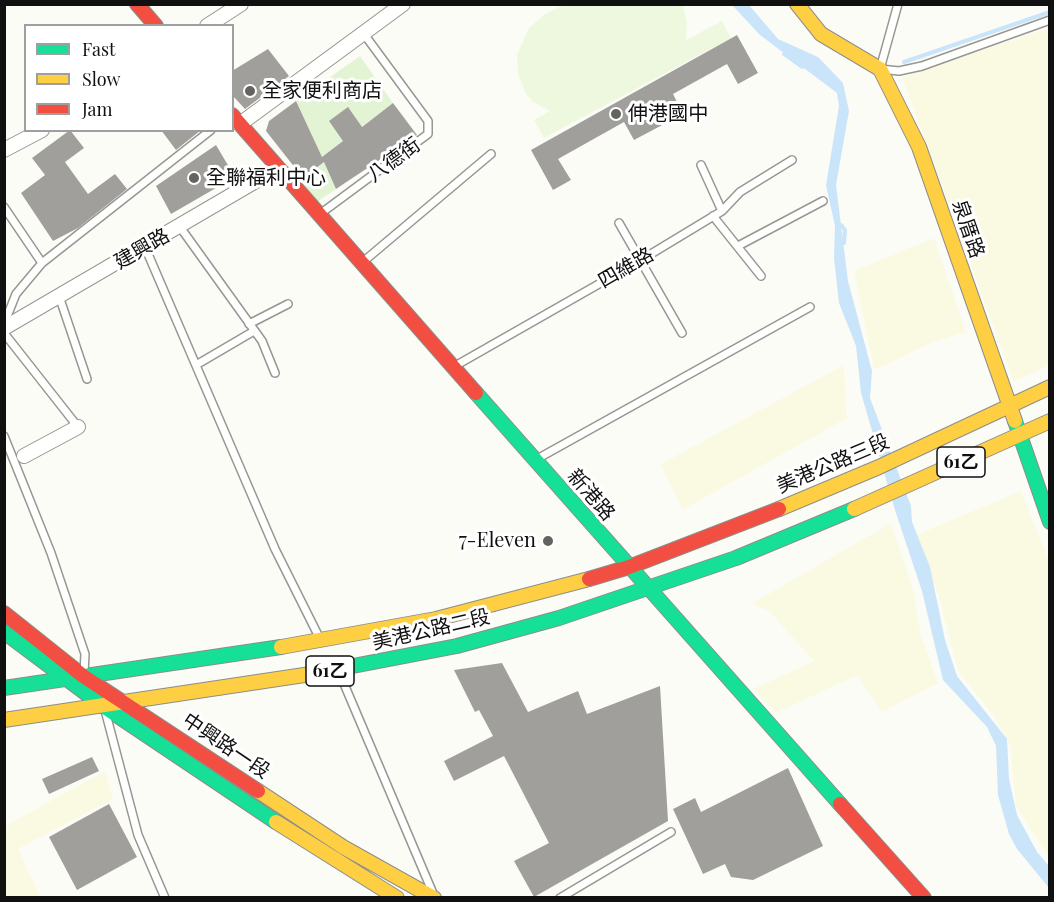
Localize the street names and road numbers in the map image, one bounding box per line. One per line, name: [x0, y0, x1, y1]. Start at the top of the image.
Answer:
street label: 八德街: [363, 133, 425, 187]
street label: 泉厝路: [947, 197, 989, 261]
street label: 建興路: [110, 224, 174, 274]
street label: 四維路: [594, 243, 658, 293]
street label: 美港公路三段: [773, 430, 893, 498]
road number: 61乙: [937, 447, 985, 477]
street label: 新港路: [562, 464, 620, 526]
street label: 美港公路二段: [370, 605, 492, 655]
road number: 61乙: [306, 656, 354, 686]
street label: 中興路一段: [178, 708, 274, 784]

